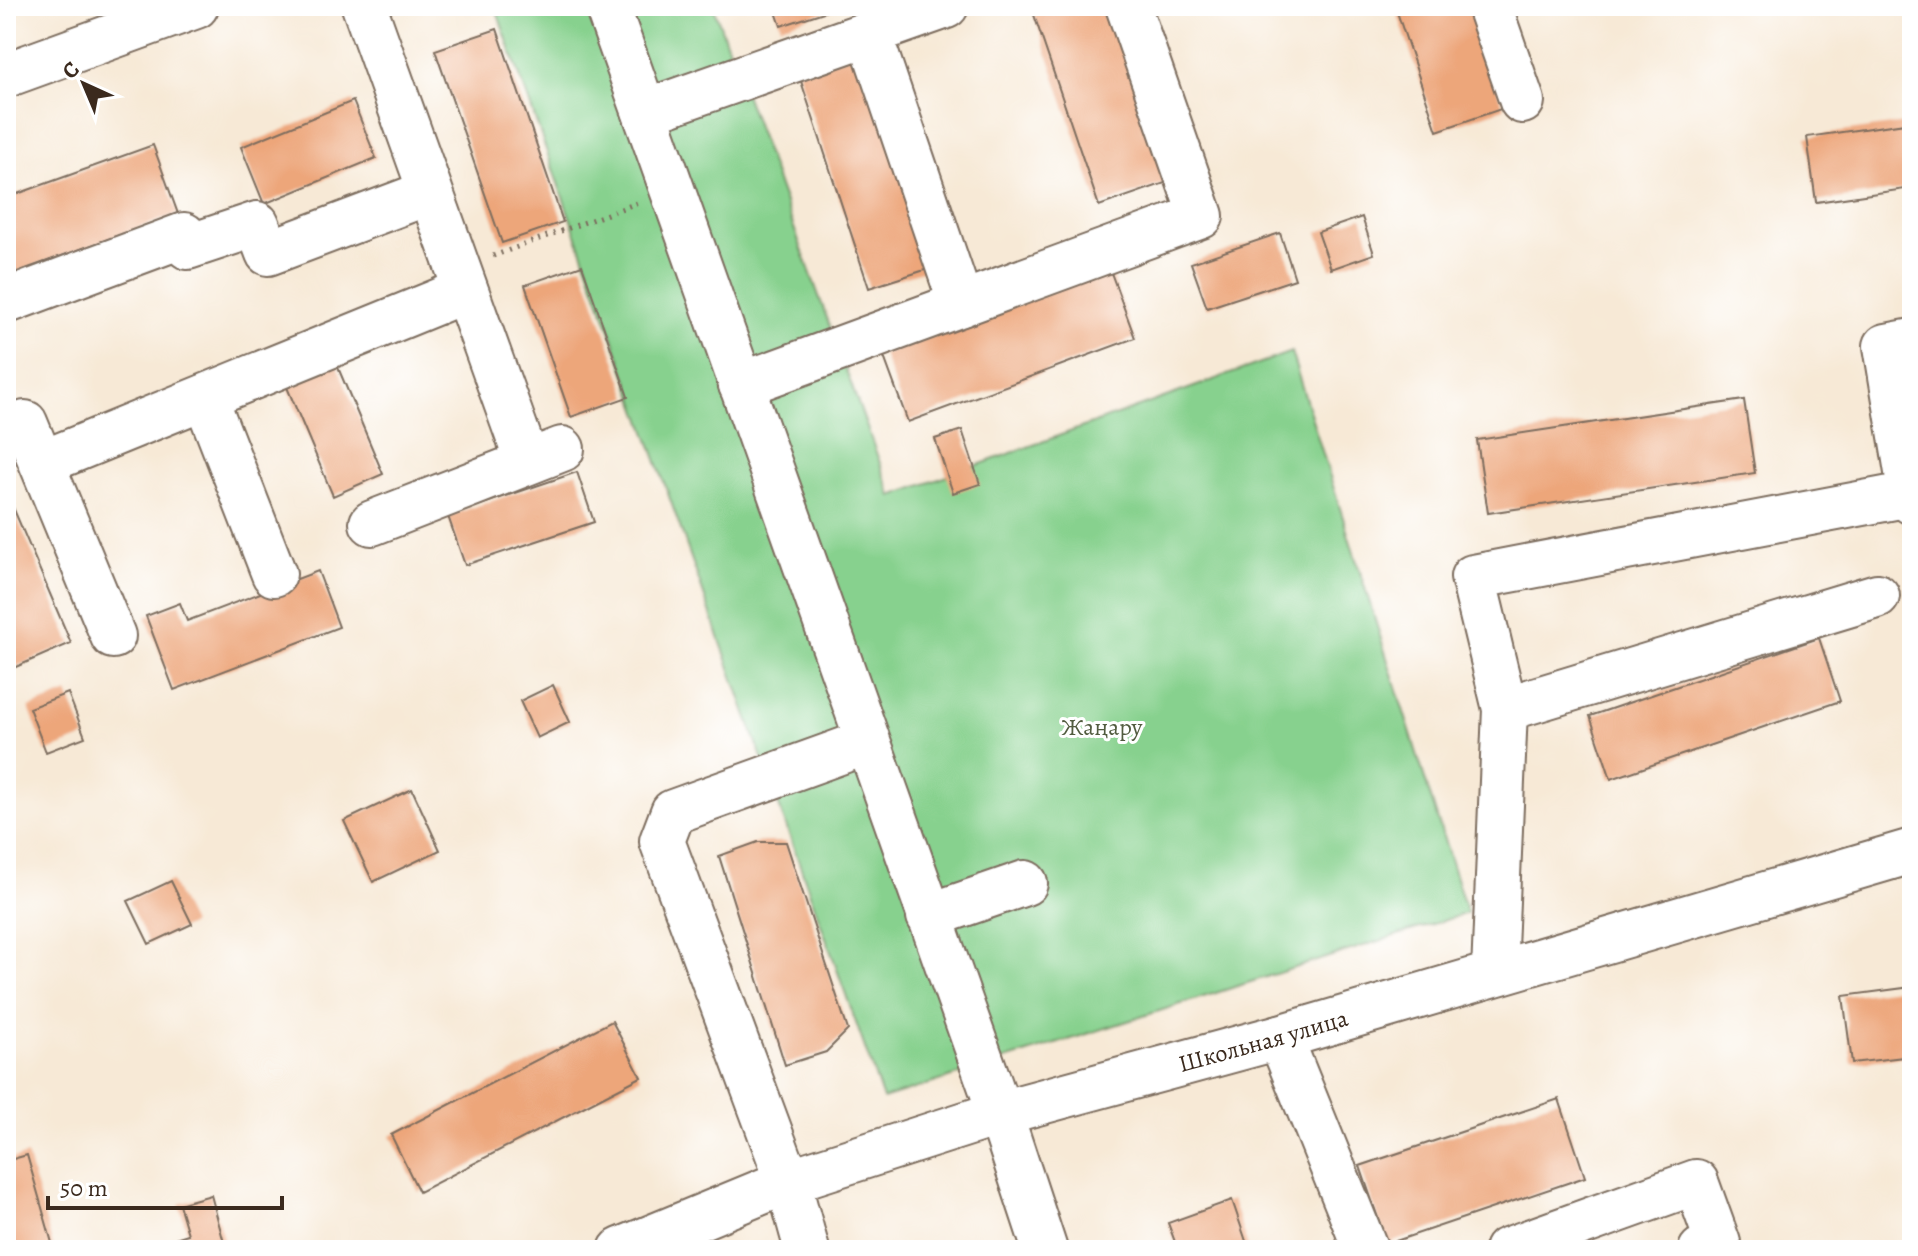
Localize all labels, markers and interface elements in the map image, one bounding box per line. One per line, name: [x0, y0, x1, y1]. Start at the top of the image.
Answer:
north arrow: [44, 44, 124, 124]
text: С: [56, 55, 86, 86]
park label: Жаңару: [1062, 711, 1143, 743]
street label: Школьная улица: [1175, 1002, 1352, 1080]
scale bar: [48, 1160, 282, 1210]
text: 50 m: [60, 1172, 108, 1204]

